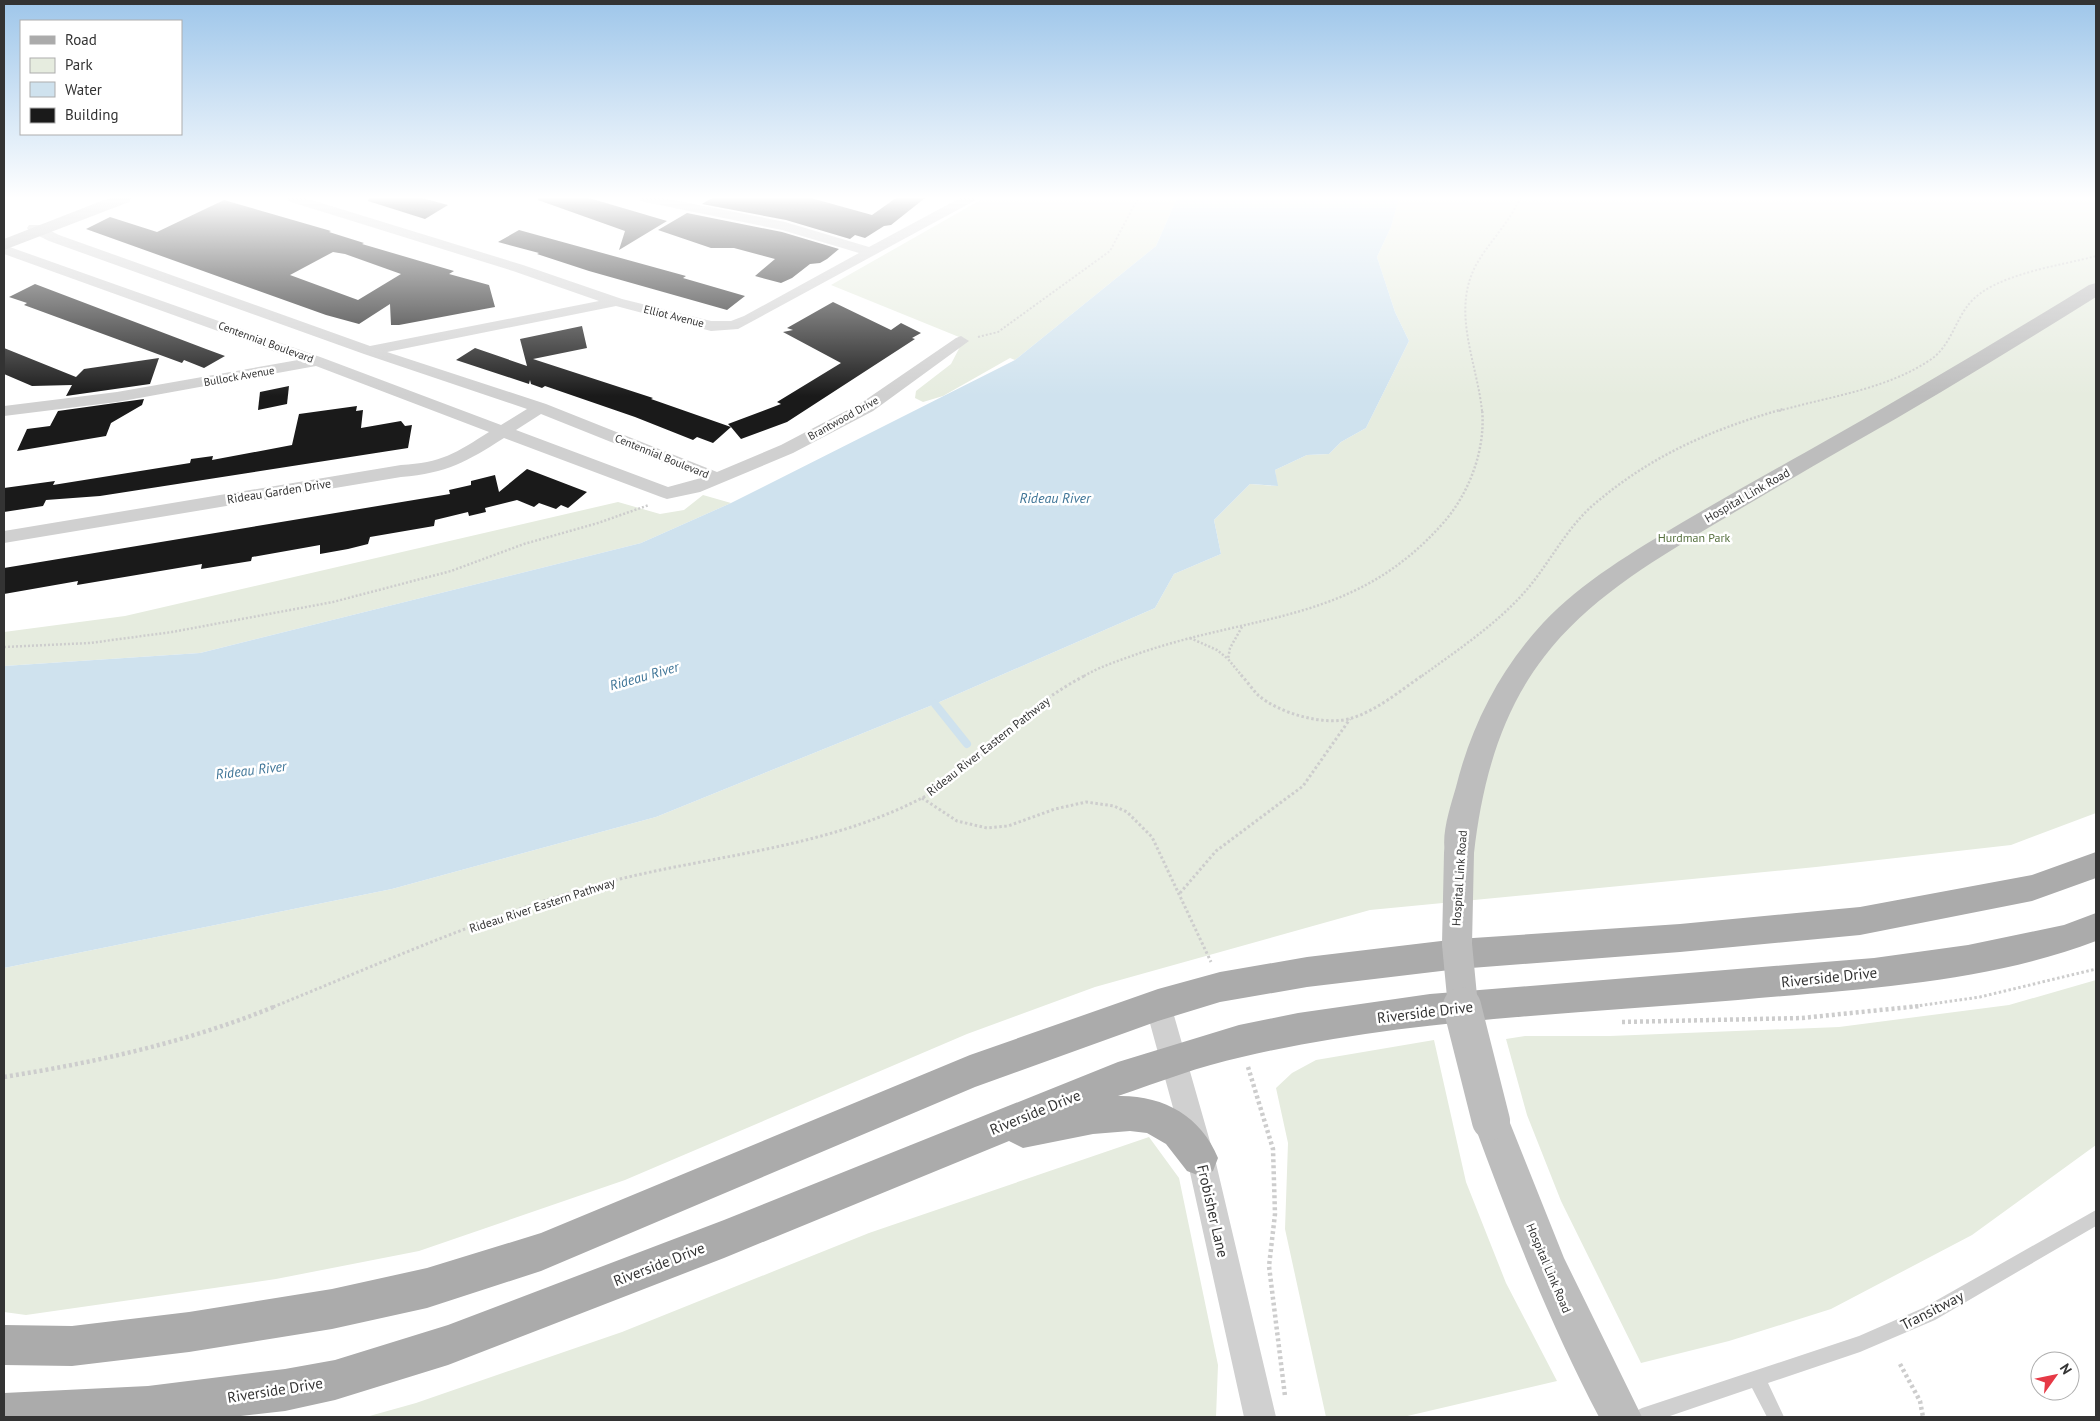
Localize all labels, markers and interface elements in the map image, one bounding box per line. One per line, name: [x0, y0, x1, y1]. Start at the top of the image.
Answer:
legend: [20, 20, 182, 135]
text: Road: [65, 30, 97, 49]
text: Park: [65, 55, 93, 74]
text: Water: [65, 80, 102, 99]
text: Building: [65, 105, 119, 124]
street label: Elliot Avenue: [642, 302, 706, 330]
street label: Centennial Boulevard: [216, 318, 316, 366]
street label: Bullock Avenue: [203, 363, 276, 389]
street label: Brantwood Drive: [805, 393, 881, 443]
street label: Centennial Boulevard: [613, 431, 711, 481]
street label: Hospital Link Road: [1702, 465, 1792, 525]
street label: Rideau Garden Drive: [226, 475, 332, 507]
water label: Rideau River: [1019, 489, 1092, 507]
park label: Hurdman Park: [1658, 530, 1731, 545]
water label: Rideau River: [607, 657, 682, 694]
street label: Rideau River Eastern Pathway: [923, 693, 1053, 799]
water label: Rideau River: [215, 757, 289, 783]
street label: Hospital Link Road: [1448, 830, 1470, 926]
street label: Rideau River Eastern Pathway: [467, 874, 617, 936]
street label: Riverside Drive: [1780, 963, 1878, 991]
street label: Riverside Drive: [1376, 997, 1474, 1027]
street label: Riverside Drive: [987, 1085, 1083, 1139]
street label: Frobisher Lane: [1193, 1163, 1233, 1259]
street label: Hospital Link Road: [1523, 1221, 1575, 1315]
street label: Riverside Drive: [611, 1238, 707, 1290]
street label: Transitway: [1897, 1286, 1967, 1334]
north arrow: [2030, 1351, 2080, 1401]
text: N: [2056, 1360, 2076, 1378]
street label: Riverside Drive: [226, 1373, 324, 1407]

